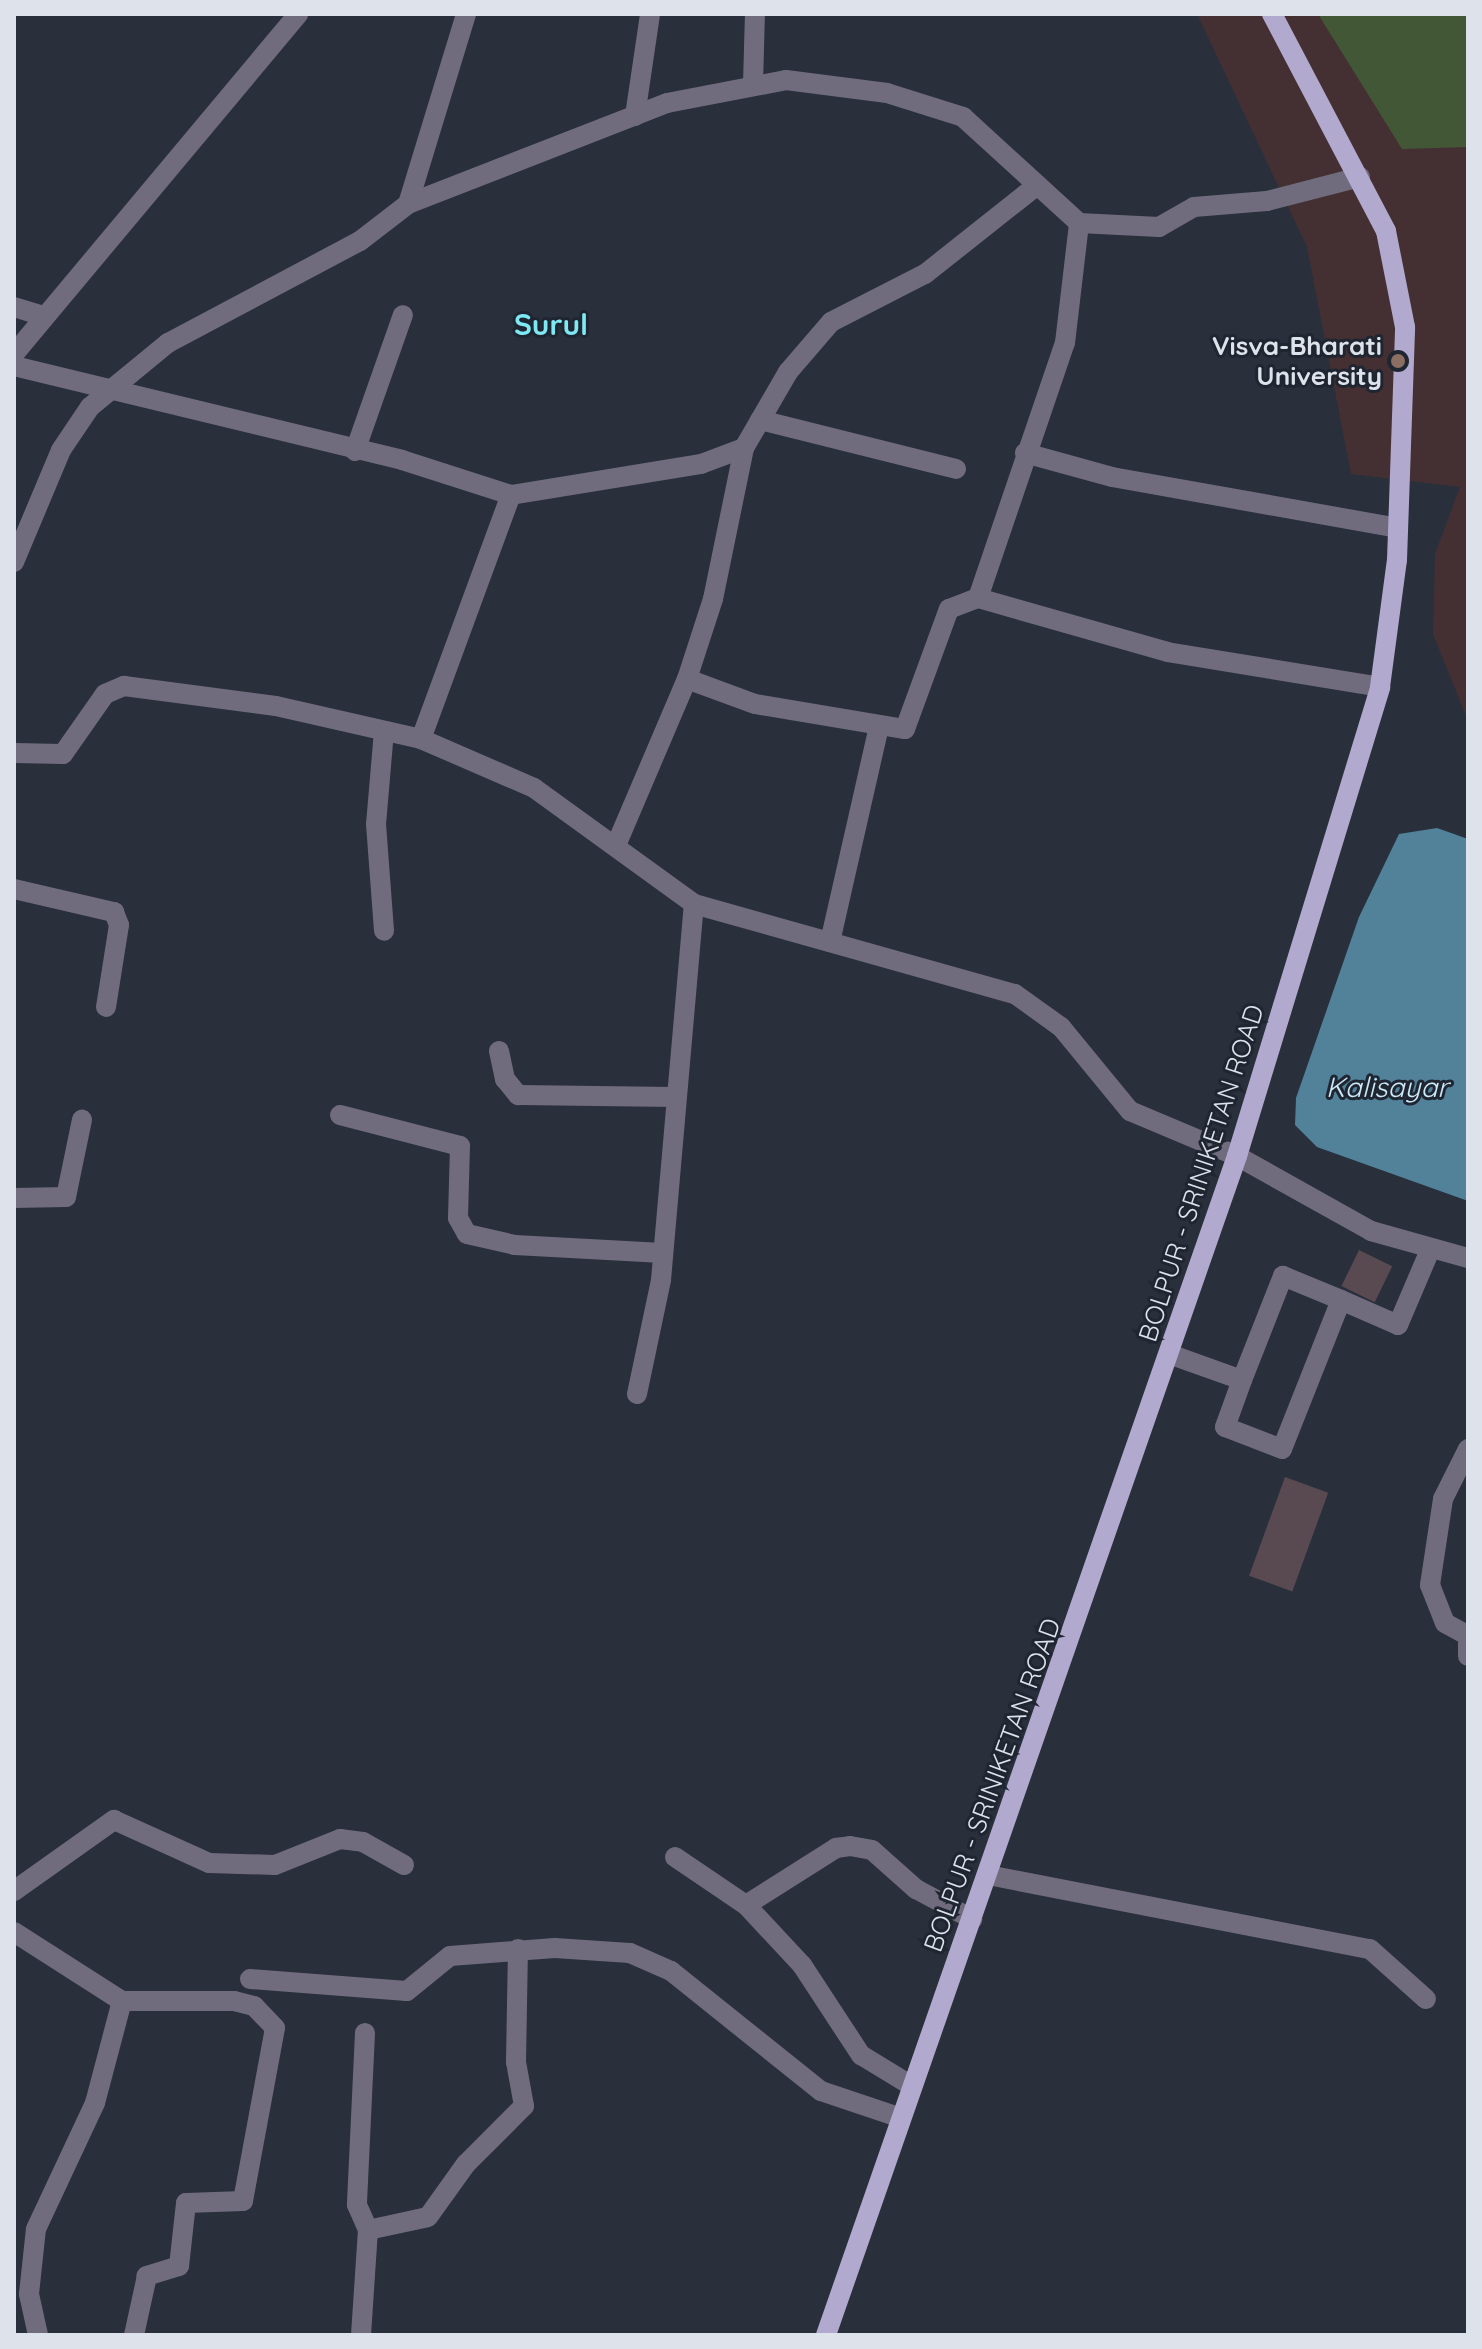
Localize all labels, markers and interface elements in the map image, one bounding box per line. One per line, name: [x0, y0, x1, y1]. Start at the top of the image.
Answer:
district label: Surul: [514, 306, 588, 342]
place label: Visva-Bharati University: [1212, 330, 1382, 392]
marker: Visva-Bharati University: [1389, 352, 1407, 370]
street label: BOLPUR - SRINIKETAN ROAD: [1132, 1001, 1270, 1345]
water label: Kalisayar: [1326, 1070, 1448, 1104]
street label: BOLPUR - SRINIKETAN ROAD: [917, 1614, 1067, 1956]

